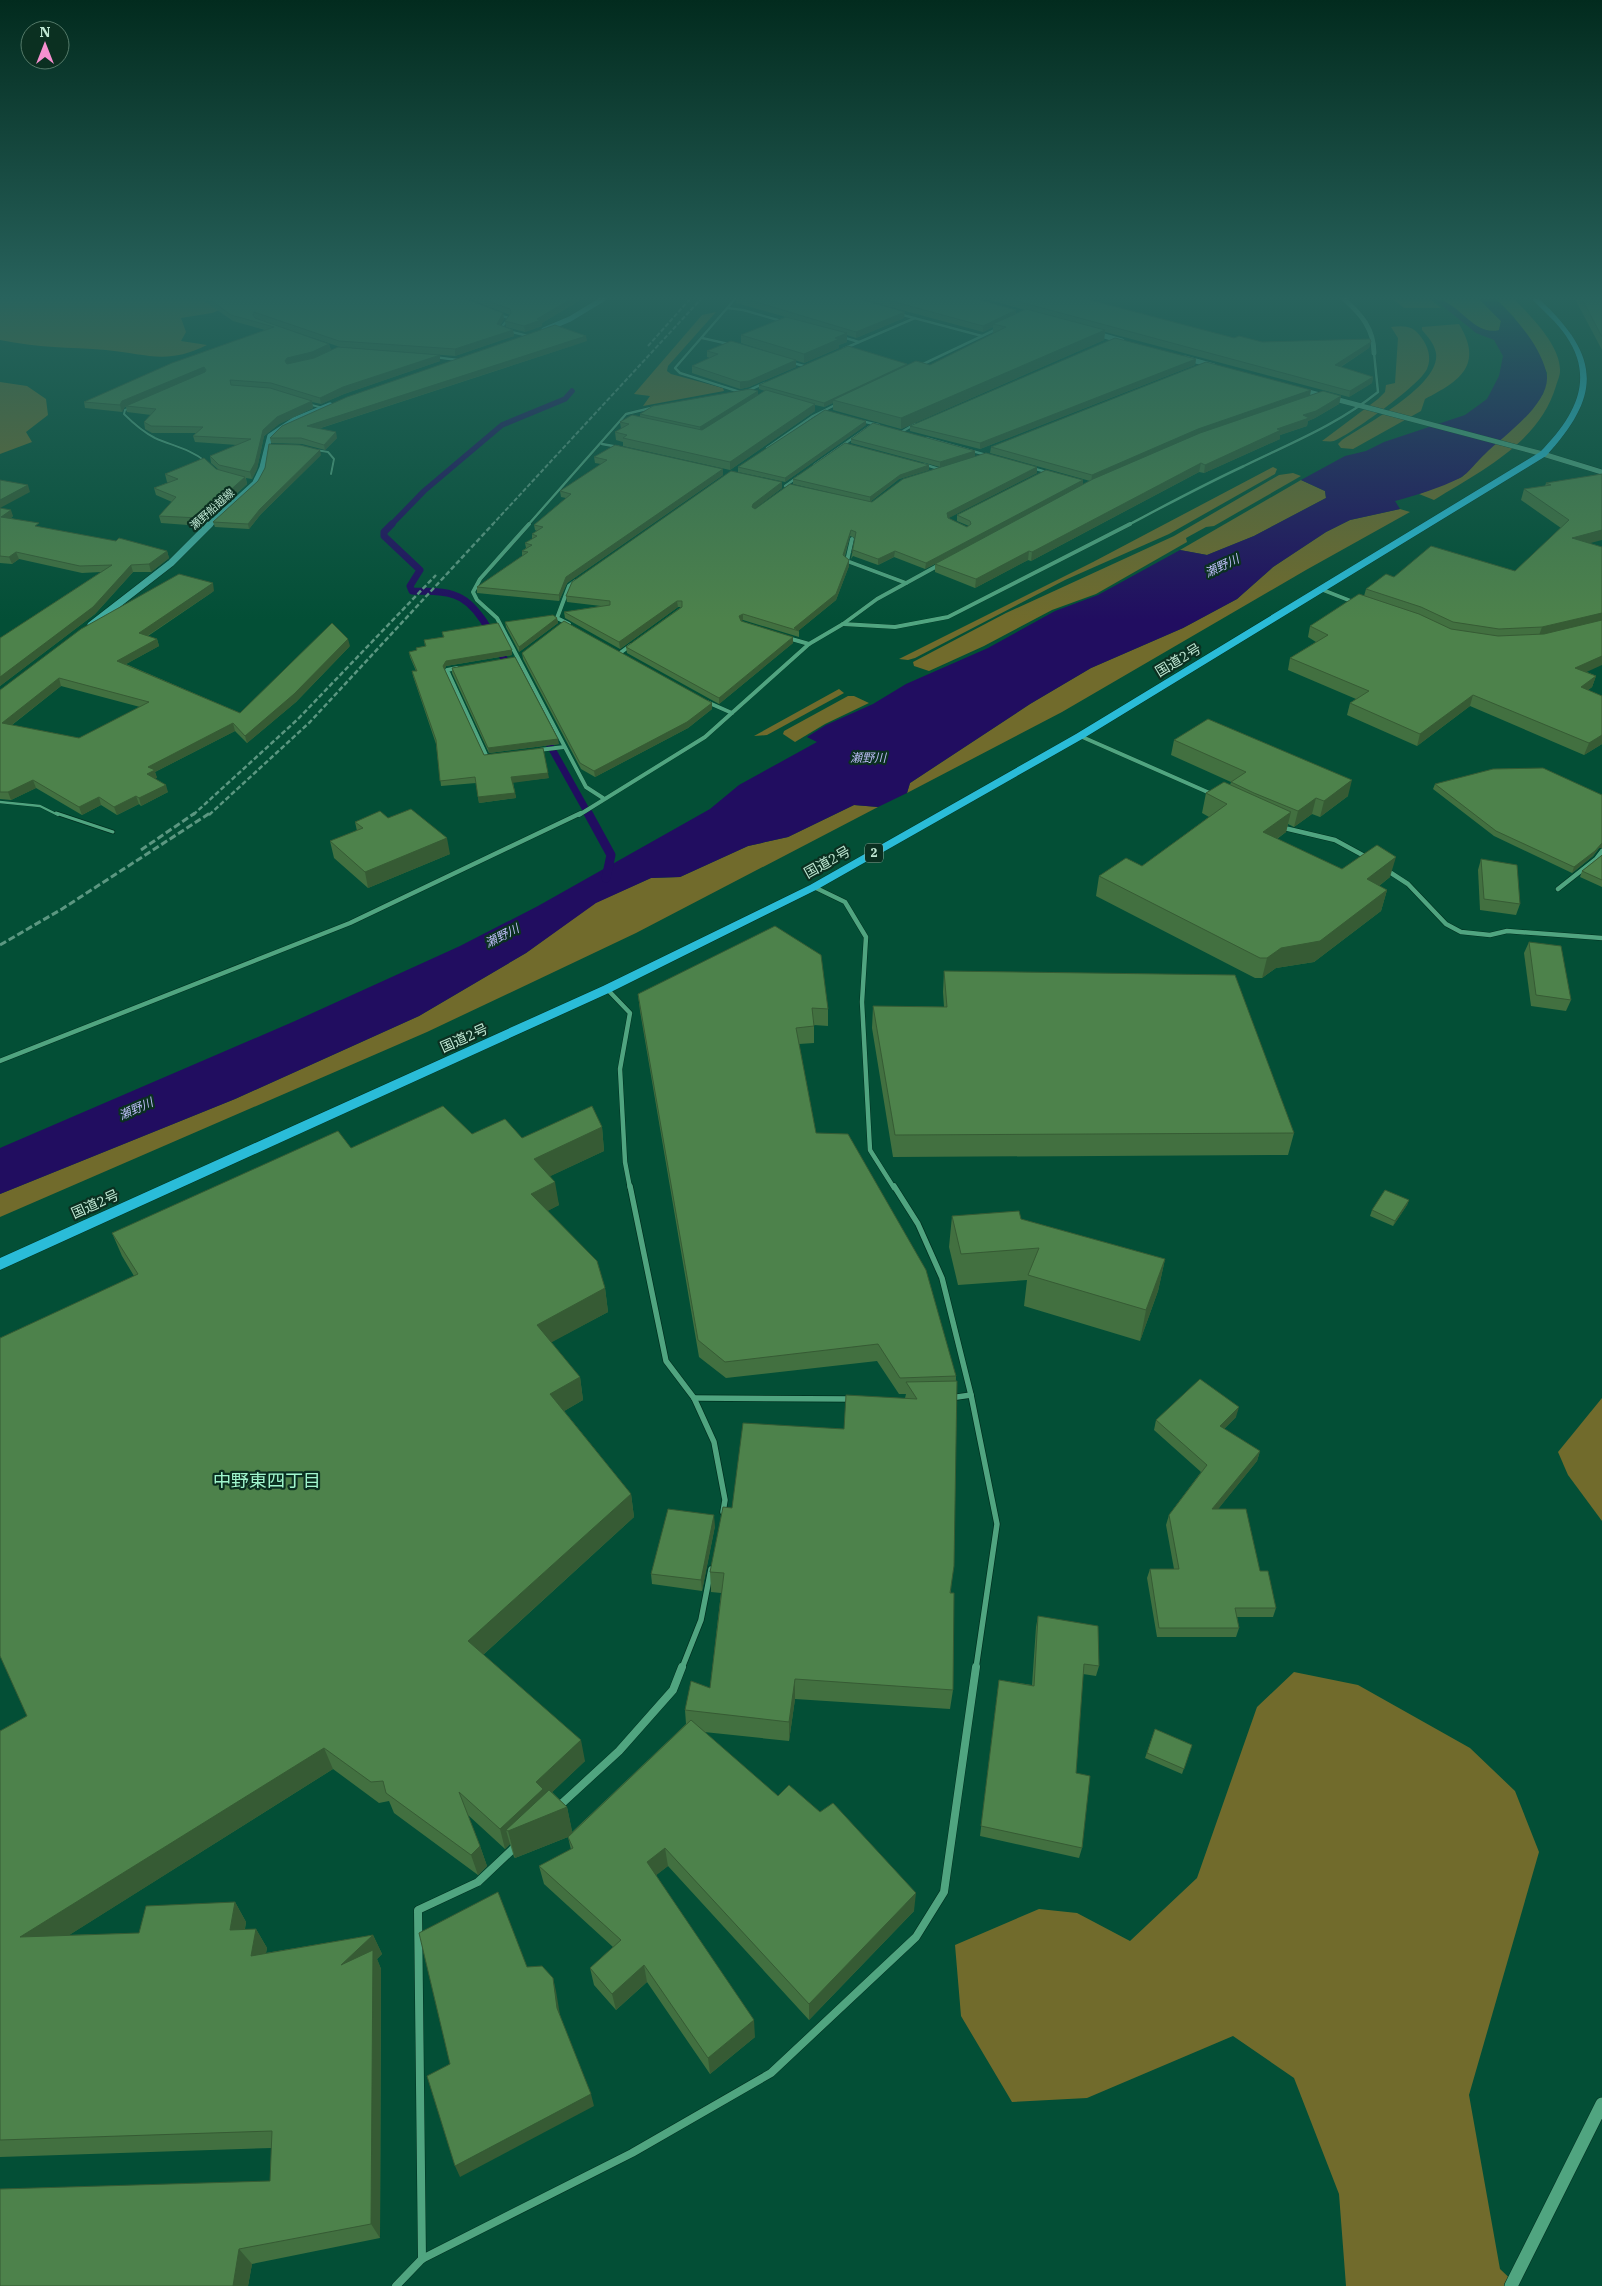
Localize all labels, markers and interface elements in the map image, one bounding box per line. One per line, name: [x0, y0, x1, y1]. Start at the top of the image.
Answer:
north arrow: [20, 20, 70, 70]
text: N: [39, 23, 51, 41]
street label: 瀬野船越線: [187, 485, 237, 533]
water label: 瀬野川: [1202, 550, 1243, 580]
street label: 国道2号: [1152, 639, 1204, 681]
water label: 瀬野川: [850, 750, 888, 765]
street label: 国道2号: [801, 842, 853, 882]
road number: 2: [865, 844, 883, 862]
water label: 瀬野川: [482, 920, 523, 950]
street label: 国道2号: [437, 1020, 491, 1056]
water label: 瀬野川: [116, 1094, 157, 1123]
street label: 国道2号: [68, 1186, 122, 1222]
district label: 中野東四丁目: [213, 1469, 321, 1492]

